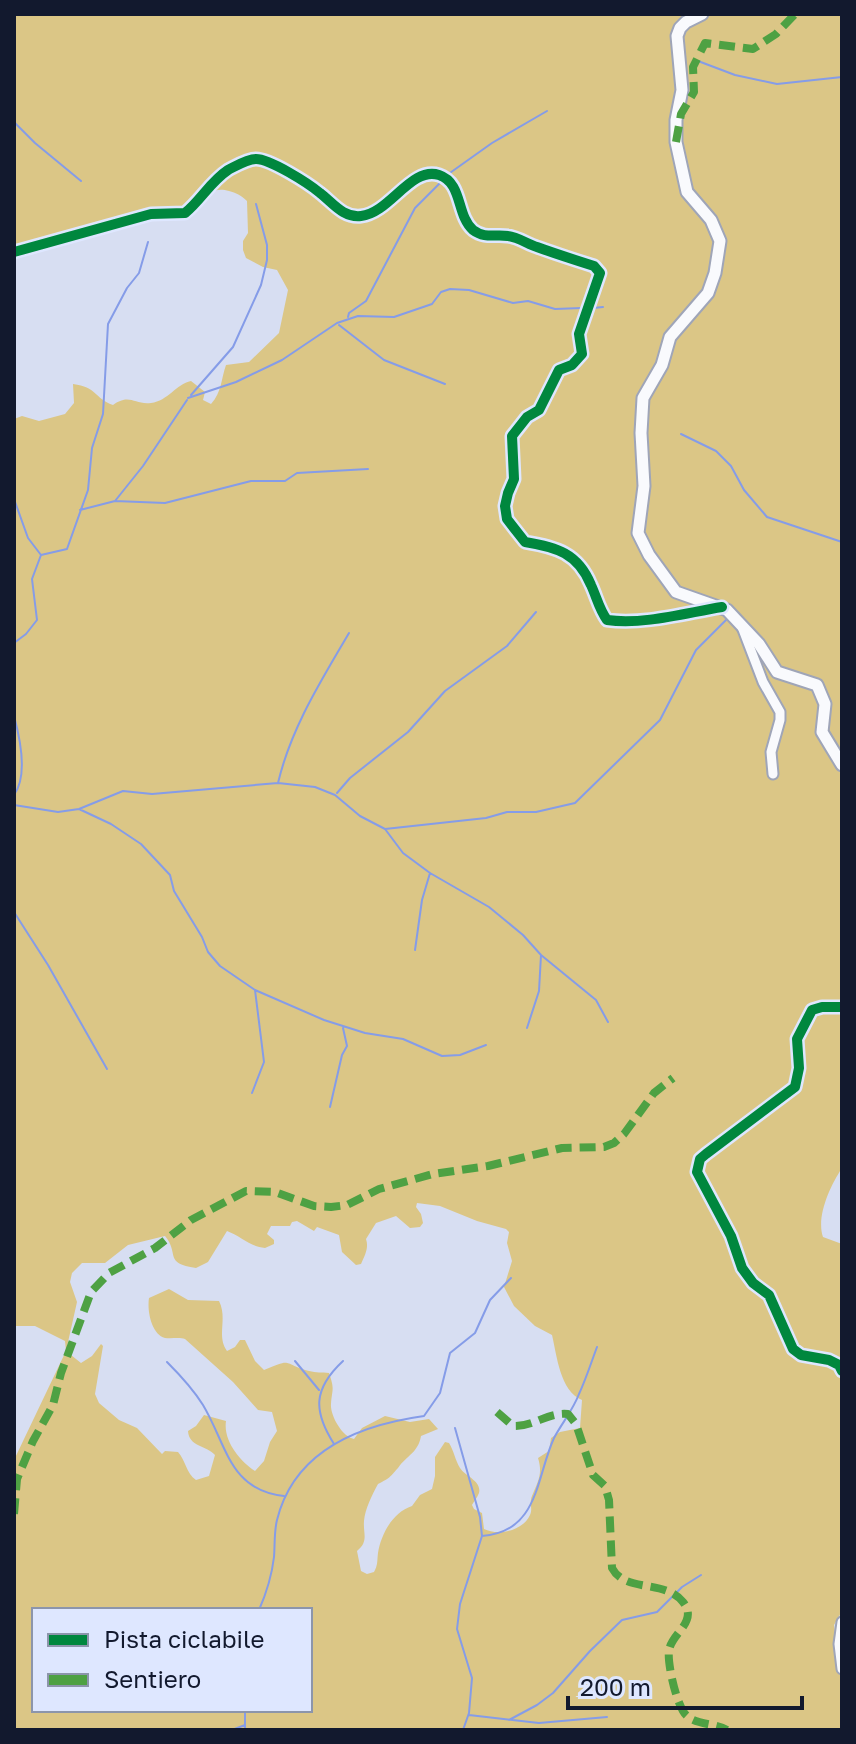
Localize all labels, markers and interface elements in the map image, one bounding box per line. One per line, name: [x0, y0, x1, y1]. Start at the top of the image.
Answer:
legend: [32, 1608, 312, 1712]
text: Pista ciclabile: [104, 1624, 264, 1653]
scale bar: [568, 1660, 802, 1710]
text: Sentiero: [104, 1664, 201, 1693]
text: 200 m: [580, 1672, 651, 1701]

